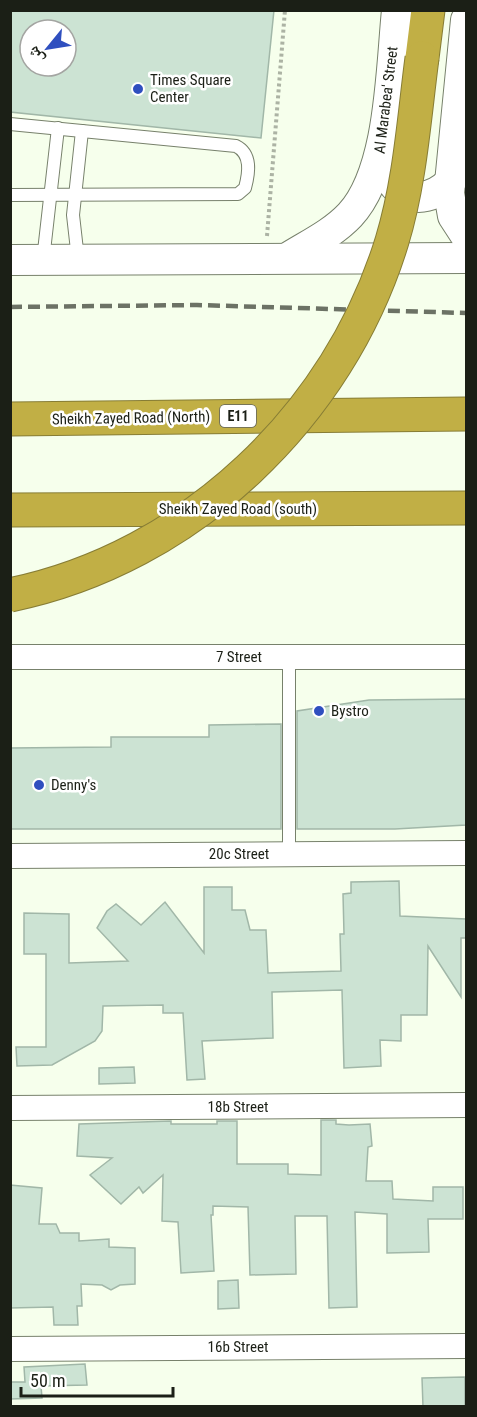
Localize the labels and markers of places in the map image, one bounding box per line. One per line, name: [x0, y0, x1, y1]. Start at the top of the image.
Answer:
place label: Times Square Center: [150, 71, 231, 106]
marker: Times Square Center: [131, 82, 145, 96]
place label: Bystro: [331, 702, 369, 720]
marker: Bystro: [312, 704, 326, 718]
place label: Denny's: [51, 776, 97, 794]
marker: Denny's: [32, 778, 46, 792]

